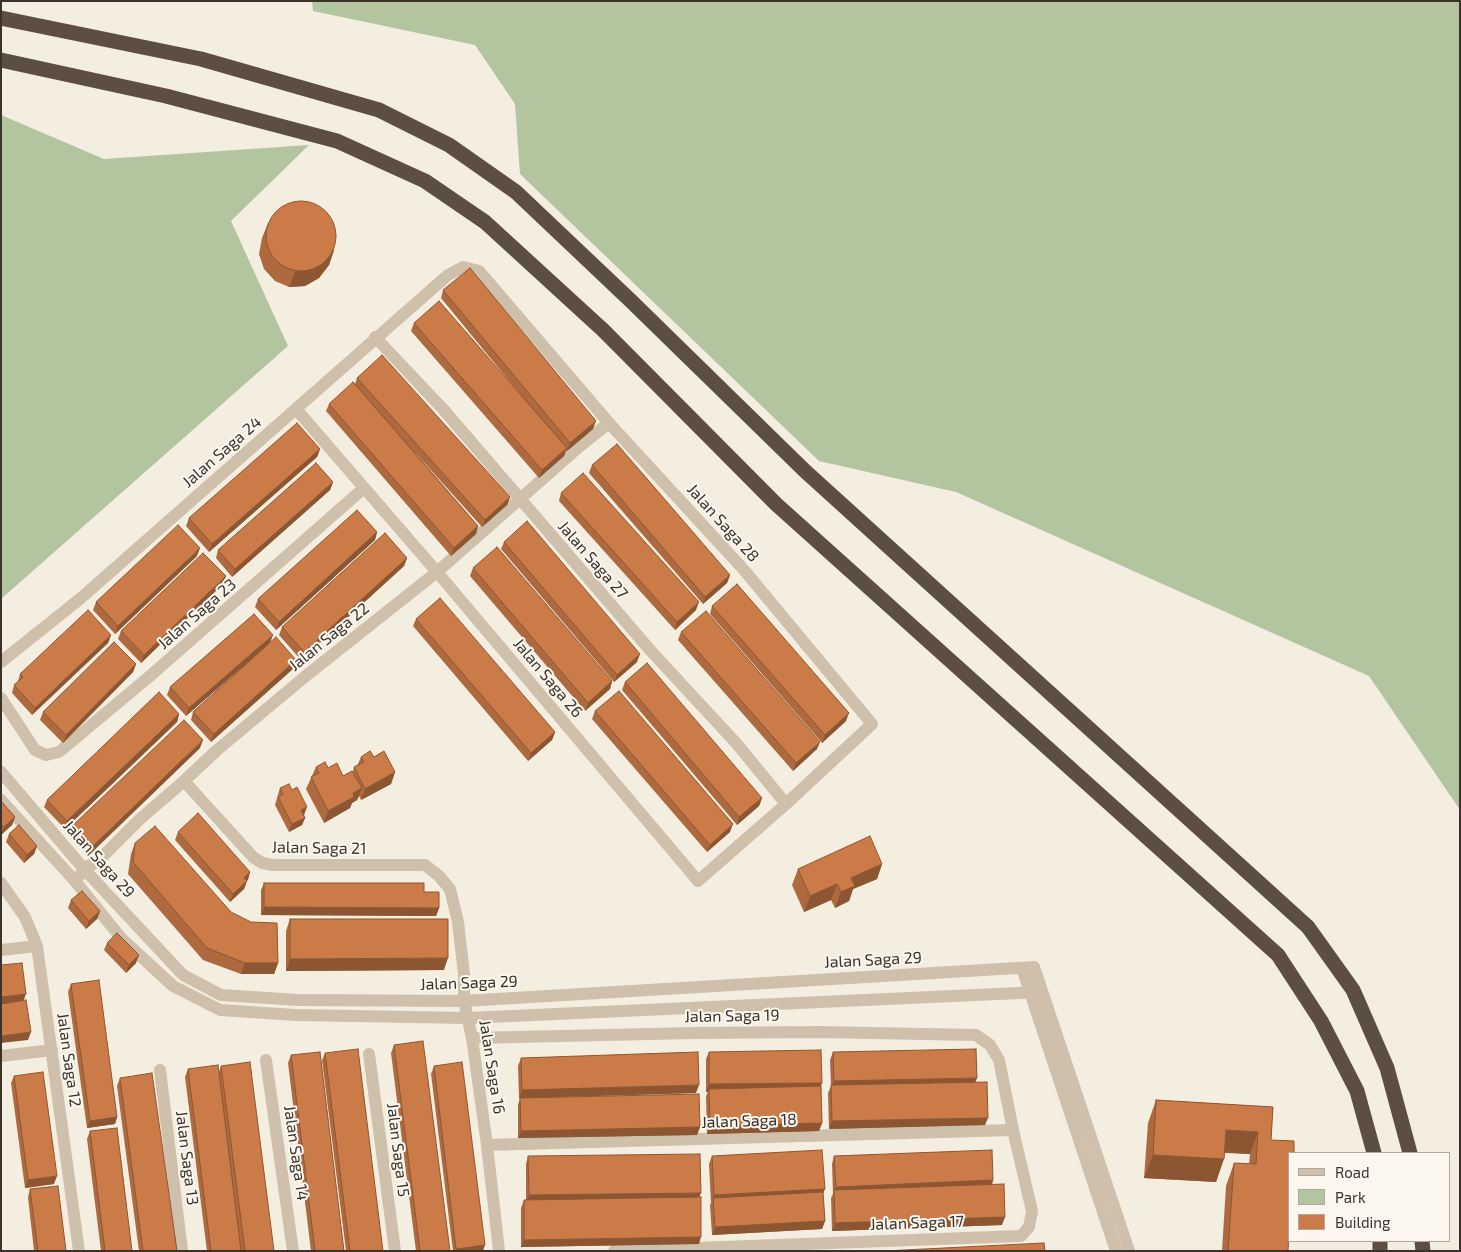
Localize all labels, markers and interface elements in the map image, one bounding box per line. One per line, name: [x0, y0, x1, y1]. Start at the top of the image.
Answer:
street label: Jalan Saga 24: [179, 412, 265, 492]
street label: Jalan Saga 28: [683, 480, 763, 566]
street label: Jalan Saga 27: [554, 517, 632, 603]
street label: Jalan Saga 23: [154, 575, 240, 653]
street label: Jalan Saga 22: [285, 599, 373, 675]
street label: Jalan Saga 26: [509, 634, 587, 722]
street label: Jalan Saga 29: [59, 816, 139, 902]
street label: Jalan Saga 21: [271, 838, 367, 858]
street label: Jalan Saga 29: [824, 948, 922, 972]
street label: Jalan Saga 29: [420, 972, 518, 994]
street label: Jalan Saga 19: [684, 1006, 780, 1026]
street label: Jalan Saga 12: [53, 1012, 85, 1108]
street label: Jalan Saga 16: [475, 1019, 509, 1115]
street label: Jalan Saga 15: [383, 1102, 413, 1198]
street label: Jalan Saga 14: [280, 1104, 312, 1202]
street label: Jalan Saga 13: [172, 1110, 202, 1206]
street label: Jalan Saga 18: [701, 1110, 797, 1132]
legend: [1288, 1152, 1451, 1242]
text: Road: [1335, 1163, 1370, 1181]
text: Park: [1335, 1188, 1366, 1206]
street label: Jalan Saga 17: [870, 1212, 964, 1234]
text: Building: [1335, 1213, 1390, 1231]

